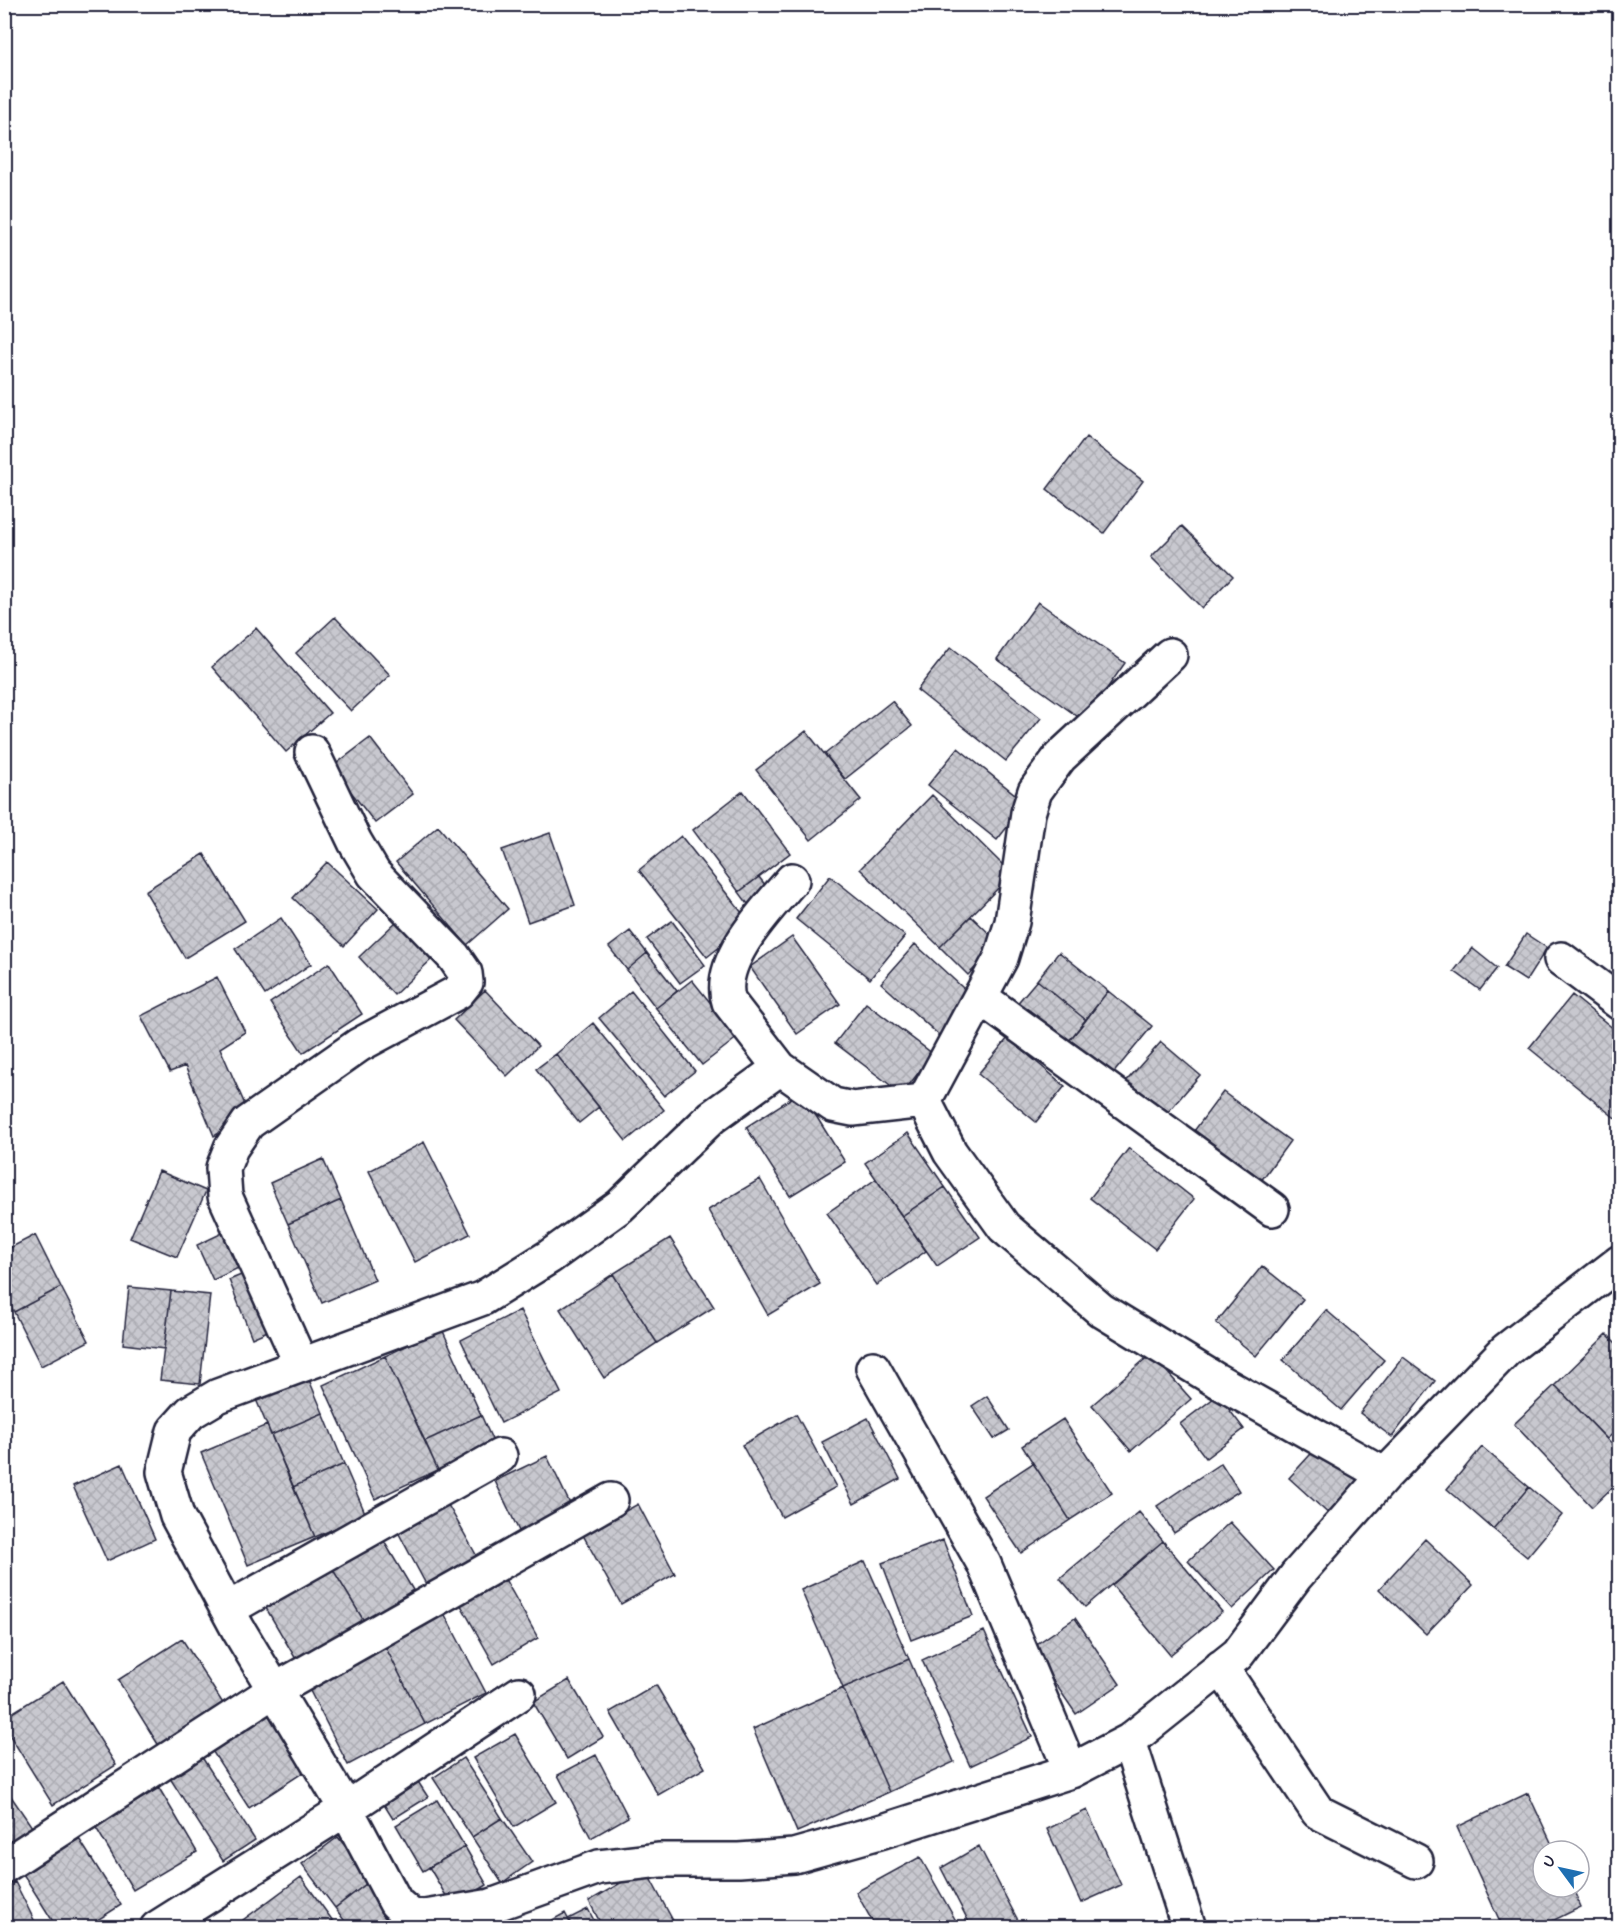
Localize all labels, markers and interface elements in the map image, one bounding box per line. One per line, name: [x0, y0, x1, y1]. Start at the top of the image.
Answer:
north arrow: [1531, 1839, 1591, 1899]
text: U: [1538, 1852, 1561, 1872]

